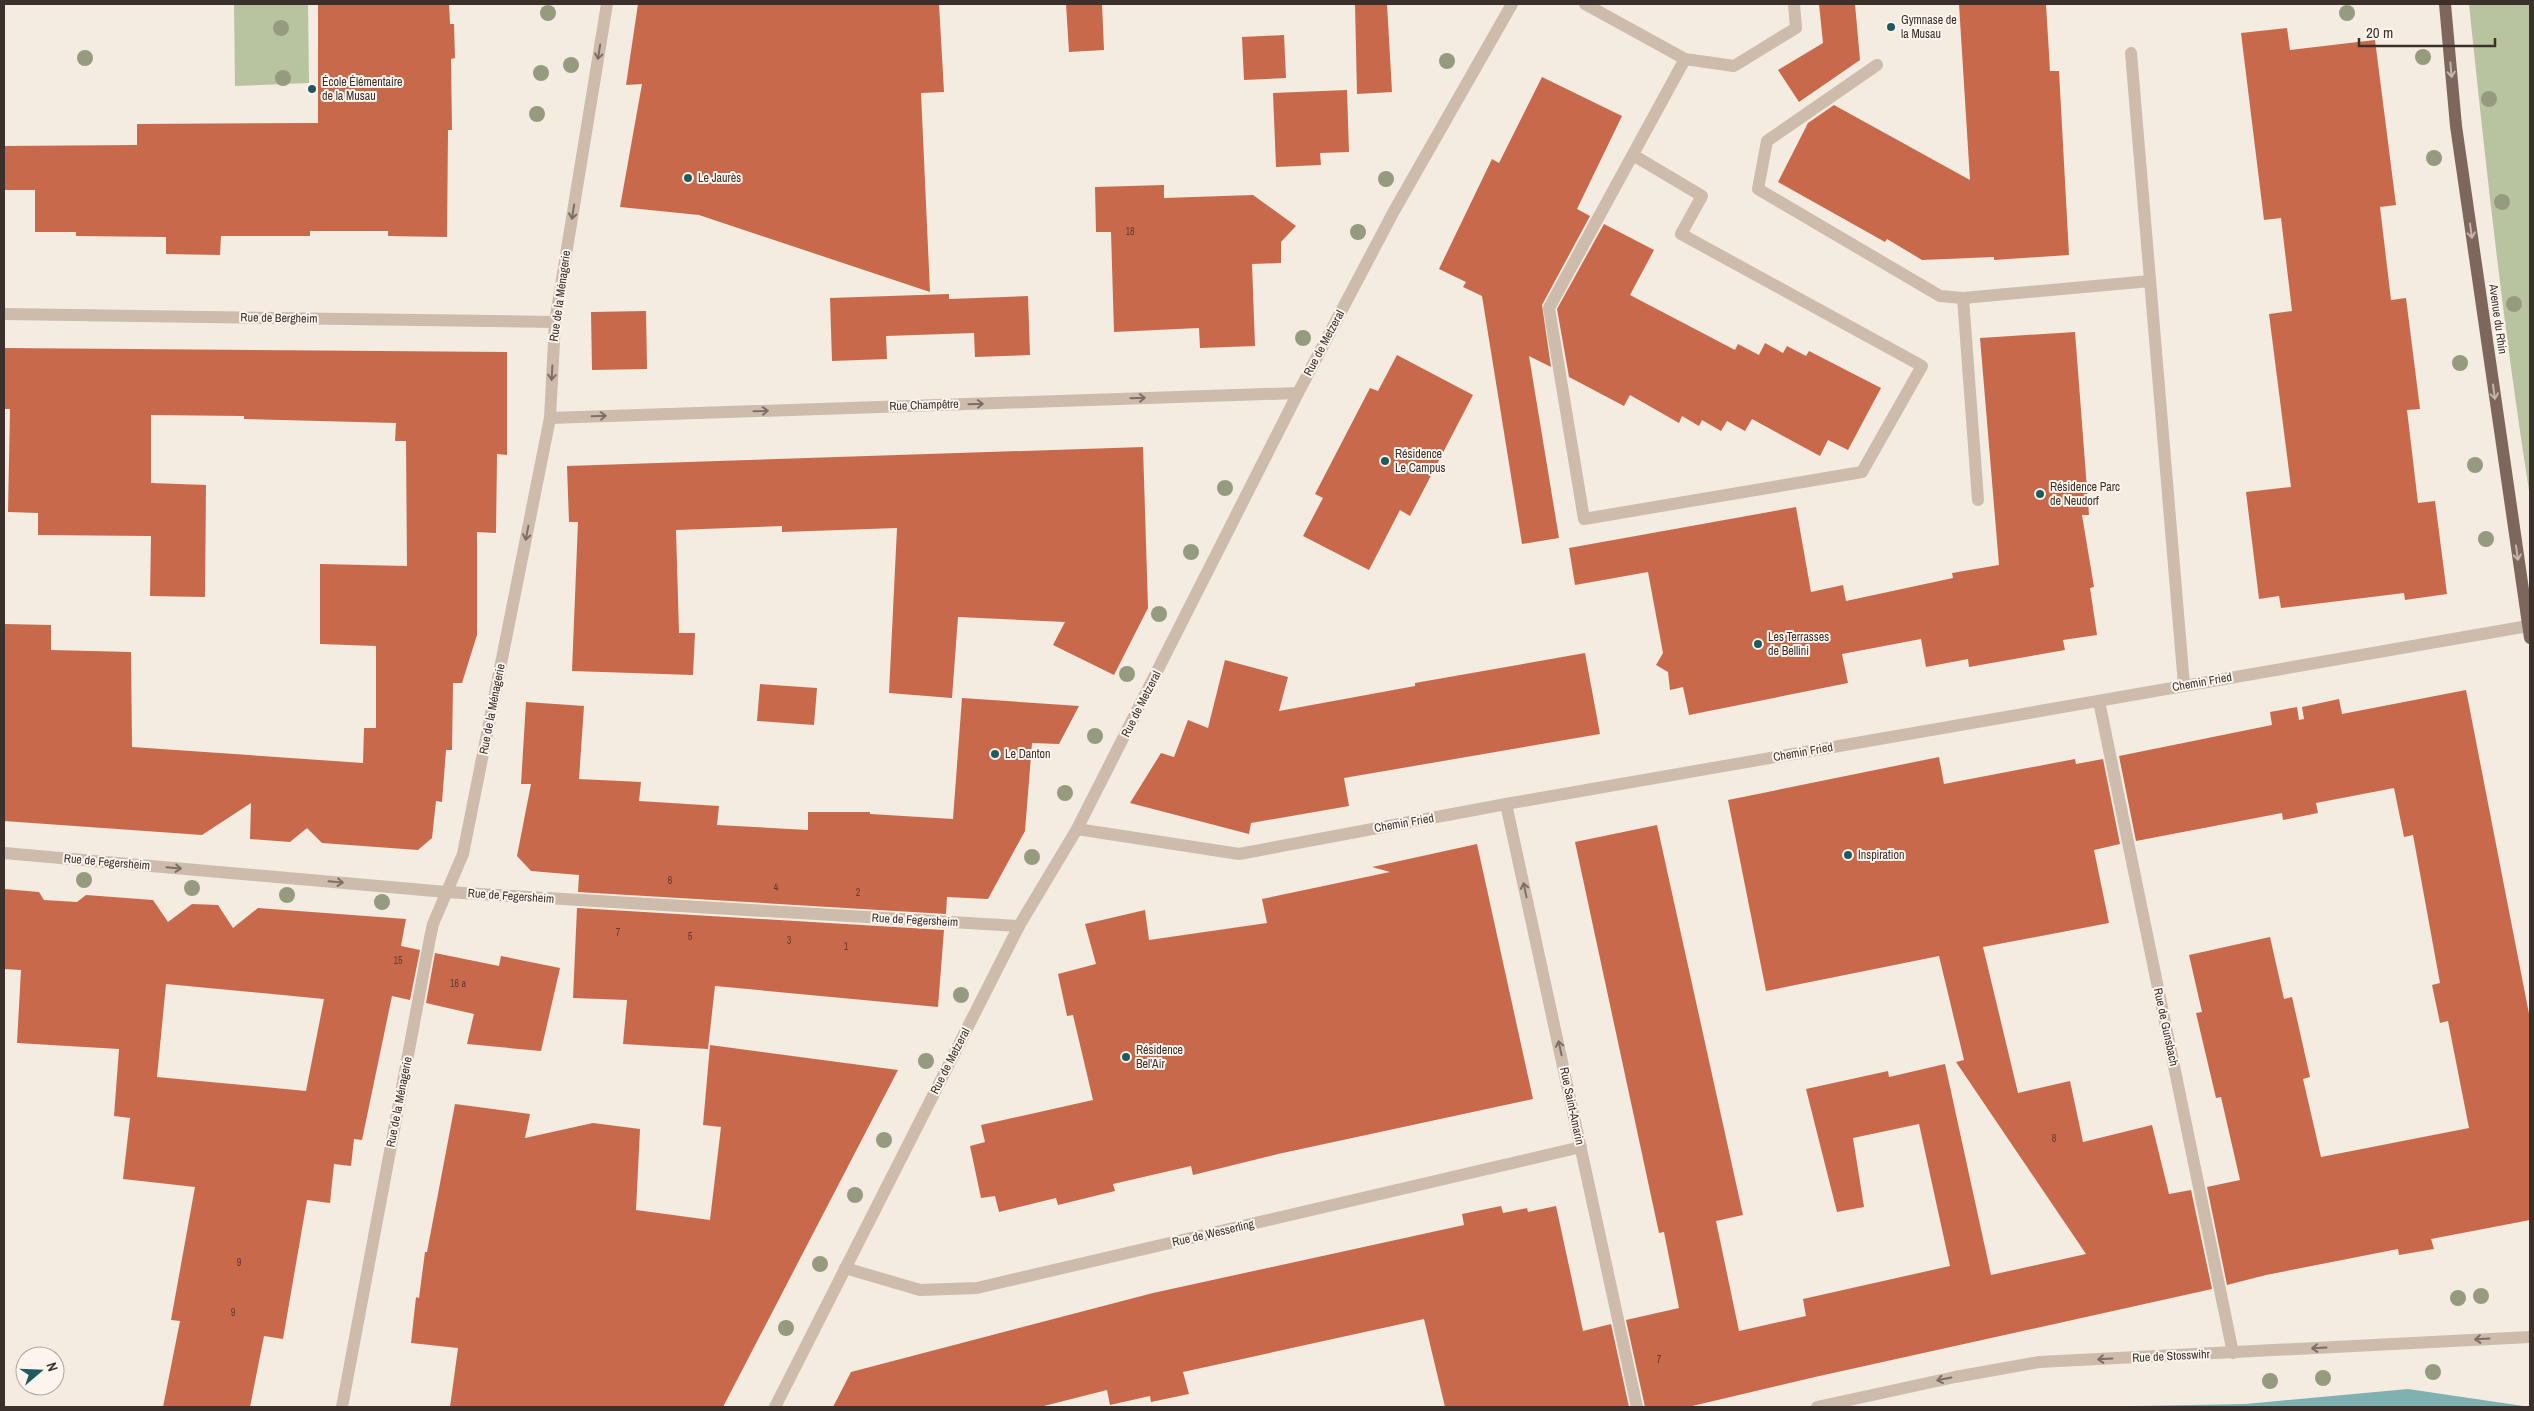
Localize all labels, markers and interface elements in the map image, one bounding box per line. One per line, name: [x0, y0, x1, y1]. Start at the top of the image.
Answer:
place label: Gymnase de la Musau: [1901, 12, 1957, 42]
scale bar: [2359, 15, 2495, 47]
marker: Gymnase de la Musau: [1885, 21, 1897, 33]
text: 20 m: [2366, 22, 2393, 43]
one-way arrow: [593, 44, 603, 60]
one-way arrow: [2446, 61, 2456, 77]
place label: École Élémentaire de la Musau: [322, 74, 402, 104]
marker: École Élémentaire de la Musau: [306, 83, 318, 95]
place label: Le Jaurès: [698, 170, 741, 186]
marker: Le Jaurès: [682, 172, 694, 184]
one-way arrow: [567, 204, 577, 220]
one-way arrow: [2467, 223, 2477, 239]
house number: 18: [1125, 225, 1135, 238]
street label: Rue de la Ménagerie: [546, 249, 574, 343]
street label: Avenue du Rhin: [2485, 282, 2511, 355]
street label: Rue de Metzeral: [1300, 307, 1348, 379]
street label: Rue de Bergheim: [240, 309, 318, 327]
one-way arrow: [548, 365, 557, 381]
one-way arrow: [2490, 383, 2500, 399]
one-way arrow: [1130, 393, 1146, 403]
street label: Rue Champêtre: [889, 396, 959, 414]
one-way arrow: [968, 399, 984, 408]
one-way arrow: [753, 406, 769, 415]
one-way arrow: [590, 411, 606, 421]
place label: Résidence Le Campus: [1395, 446, 1445, 476]
marker: Résidence Le Campus: [1379, 455, 1391, 467]
place label: Résidence Parc de Neudorf: [2050, 479, 2120, 509]
marker: Résidence Parc de Neudorf: [2034, 488, 2046, 500]
one-way arrow: [522, 525, 531, 541]
one-way arrow: [2513, 544, 2523, 560]
place label: Les Terrasses de Bellini: [1768, 629, 1829, 659]
marker: Les Terrasses de Bellini: [1752, 638, 1764, 650]
street label: Rue de la Ménagerie: [475, 662, 509, 756]
street label: Rue de Metzeral: [1117, 668, 1165, 740]
street label: Chemin Fried: [2171, 669, 2233, 695]
street label: Chemin Fried: [1772, 739, 1834, 765]
place label: Le Danton: [1005, 746, 1050, 762]
marker: Le Danton: [989, 748, 1001, 760]
street label: Chemin Fried: [1373, 810, 1435, 836]
place label: Inspiration: [1858, 847, 1905, 863]
marker: Inspiration: [1842, 849, 1854, 861]
street label: Rue de Fegersheim: [63, 850, 151, 874]
one-way arrow: [166, 863, 182, 873]
house number: 6: [668, 874, 673, 887]
one-way arrow: [328, 878, 344, 887]
house number: 4: [774, 881, 779, 894]
one-way arrow: [1520, 882, 1529, 898]
street label: Rue de Fegersheim: [467, 885, 555, 907]
house number: 2: [856, 886, 861, 899]
street label: Rue de Fegersheim: [871, 910, 959, 930]
house number: 7: [616, 926, 621, 939]
house number: 5: [688, 930, 693, 943]
house number: 3: [787, 934, 792, 947]
house number: 1: [844, 940, 849, 953]
house number: 15: [393, 954, 403, 967]
house number: 16 a: [450, 977, 466, 990]
street label: Rue de Gunsbach: [2150, 987, 2182, 1067]
street label: Rue de Metzeral: [926, 1025, 974, 1097]
one-way arrow: [1555, 1041, 1564, 1057]
place label: Résidence Bel'Air: [1136, 1042, 1183, 1072]
marker: Résidence Bel'Air: [1120, 1051, 1132, 1063]
street label: Rue de la Ménagerie: [382, 1055, 416, 1149]
street label: Rue Saint-Amarin: [1556, 1066, 1588, 1146]
house number: 8: [2052, 1132, 2057, 1145]
street label: Rue de Wesserling: [1171, 1216, 1256, 1250]
house number: 9: [237, 1256, 242, 1269]
house number: 9: [231, 1306, 236, 1319]
one-way arrow: [2474, 1335, 2490, 1344]
one-way arrow: [2312, 1344, 2328, 1353]
north arrow: [15, 1346, 65, 1396]
street label: Rue de Stosswihr: [2132, 1346, 2211, 1366]
house number: 7: [1657, 1353, 1662, 1366]
one-way arrow: [2097, 1355, 2113, 1364]
text: N: [42, 1360, 62, 1374]
one-way arrow: [1936, 1375, 1952, 1384]

